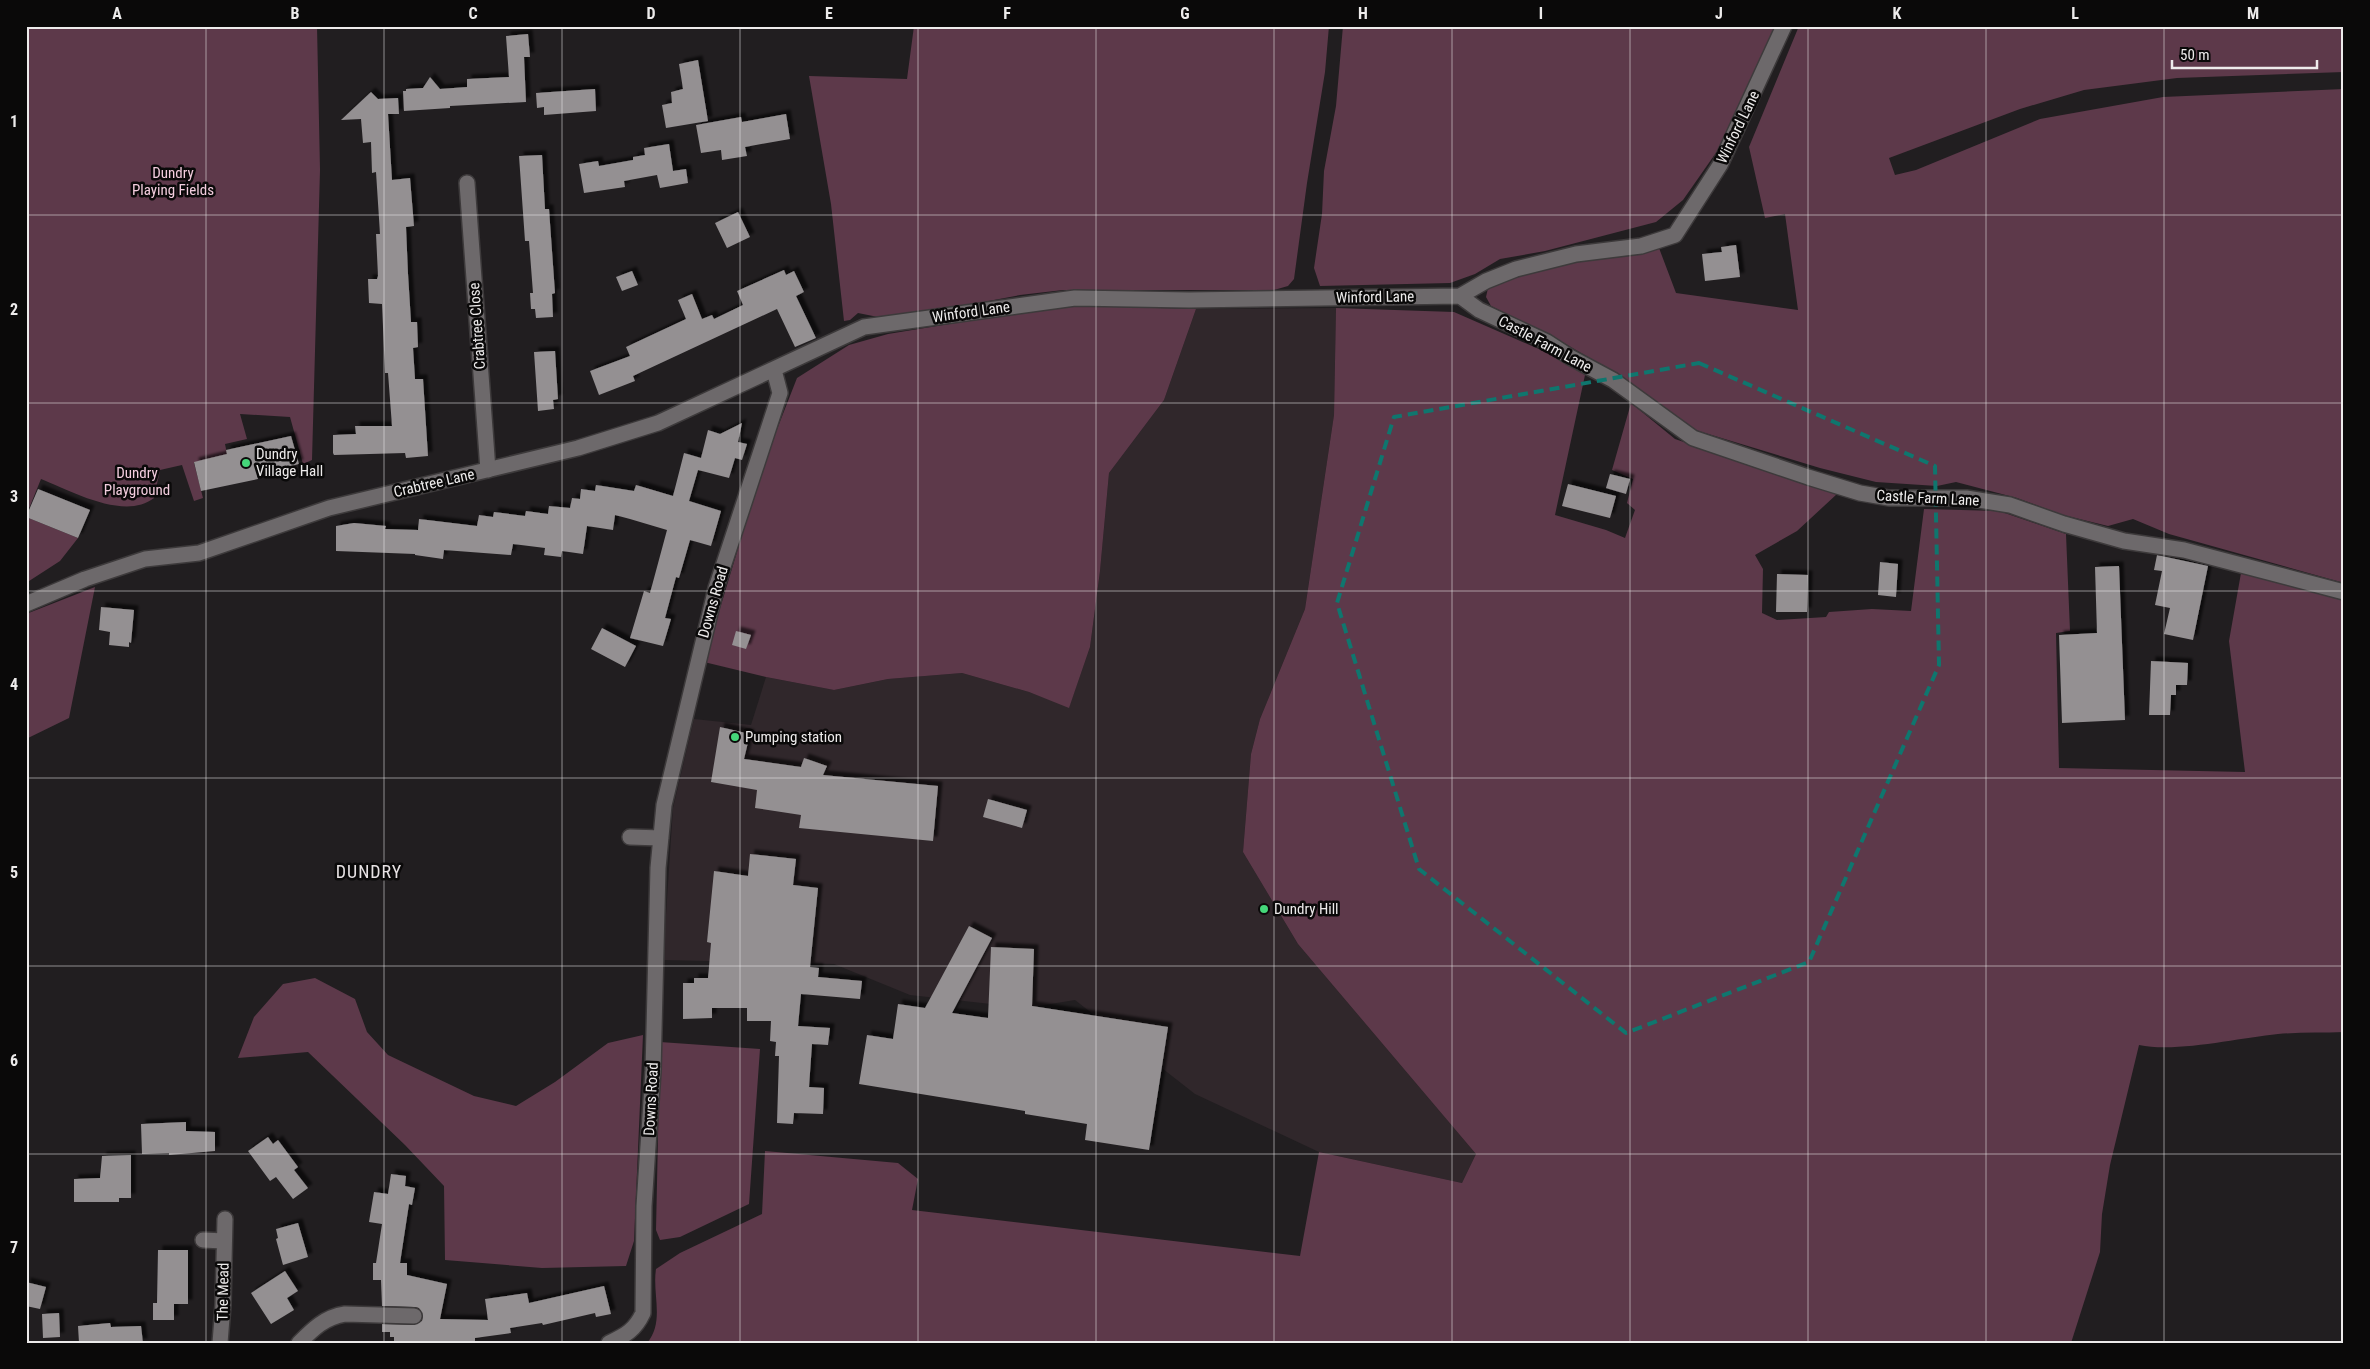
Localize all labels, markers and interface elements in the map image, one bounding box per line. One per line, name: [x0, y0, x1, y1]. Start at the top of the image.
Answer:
text: A: [112, 4, 122, 23]
text: B: [291, 4, 300, 23]
text: C: [468, 4, 478, 23]
text: D: [646, 4, 656, 23]
text: E: [825, 4, 833, 23]
text: F: [1003, 4, 1011, 23]
text: G: [1180, 4, 1190, 23]
text: H: [1358, 4, 1368, 23]
text: I: [1539, 4, 1543, 23]
text: J: [1715, 4, 1723, 23]
text: K: [1893, 4, 1902, 23]
text: L: [2071, 4, 2079, 23]
text: M: [2247, 4, 2259, 23]
scale bar: [2172, 38, 2318, 70]
text: 50 m: [2180, 46, 2210, 64]
street label: Winford Lane: [1713, 88, 1763, 166]
text: 1: [10, 112, 18, 131]
park label: Dundry Playing Fields: [132, 164, 214, 199]
street label: Crabtree Close: [465, 282, 489, 370]
street label: Winford Lane: [1336, 287, 1414, 307]
street label: Winford Lane: [931, 298, 1011, 326]
text: 2: [10, 300, 18, 319]
street label: Castle Farm Lane: [1495, 312, 1595, 376]
place label: Dundry Village Hall: [256, 445, 323, 480]
marker: Dundry Village Hall: [240, 457, 252, 469]
park label: Dundry Playground: [104, 464, 170, 499]
street label: Crabtree Lane: [392, 465, 476, 501]
street label: Castle Farm Lane: [1876, 486, 1980, 510]
text: 3: [10, 487, 18, 506]
street label: Downs Road: [694, 564, 732, 640]
text: 4: [10, 675, 18, 694]
place label: Pumping station: [745, 728, 842, 746]
marker: Pumping station: [729, 731, 741, 743]
district label: DUNDRY: [336, 861, 402, 882]
text: 5: [10, 863, 18, 882]
place label: Dundry Hill: [1274, 900, 1339, 918]
marker: Dundry Hill: [1258, 903, 1270, 915]
text: 6: [10, 1051, 18, 1070]
street label: Downs Road: [640, 1062, 662, 1136]
text: 7: [10, 1238, 18, 1257]
street label: The Mead: [213, 1263, 233, 1321]

